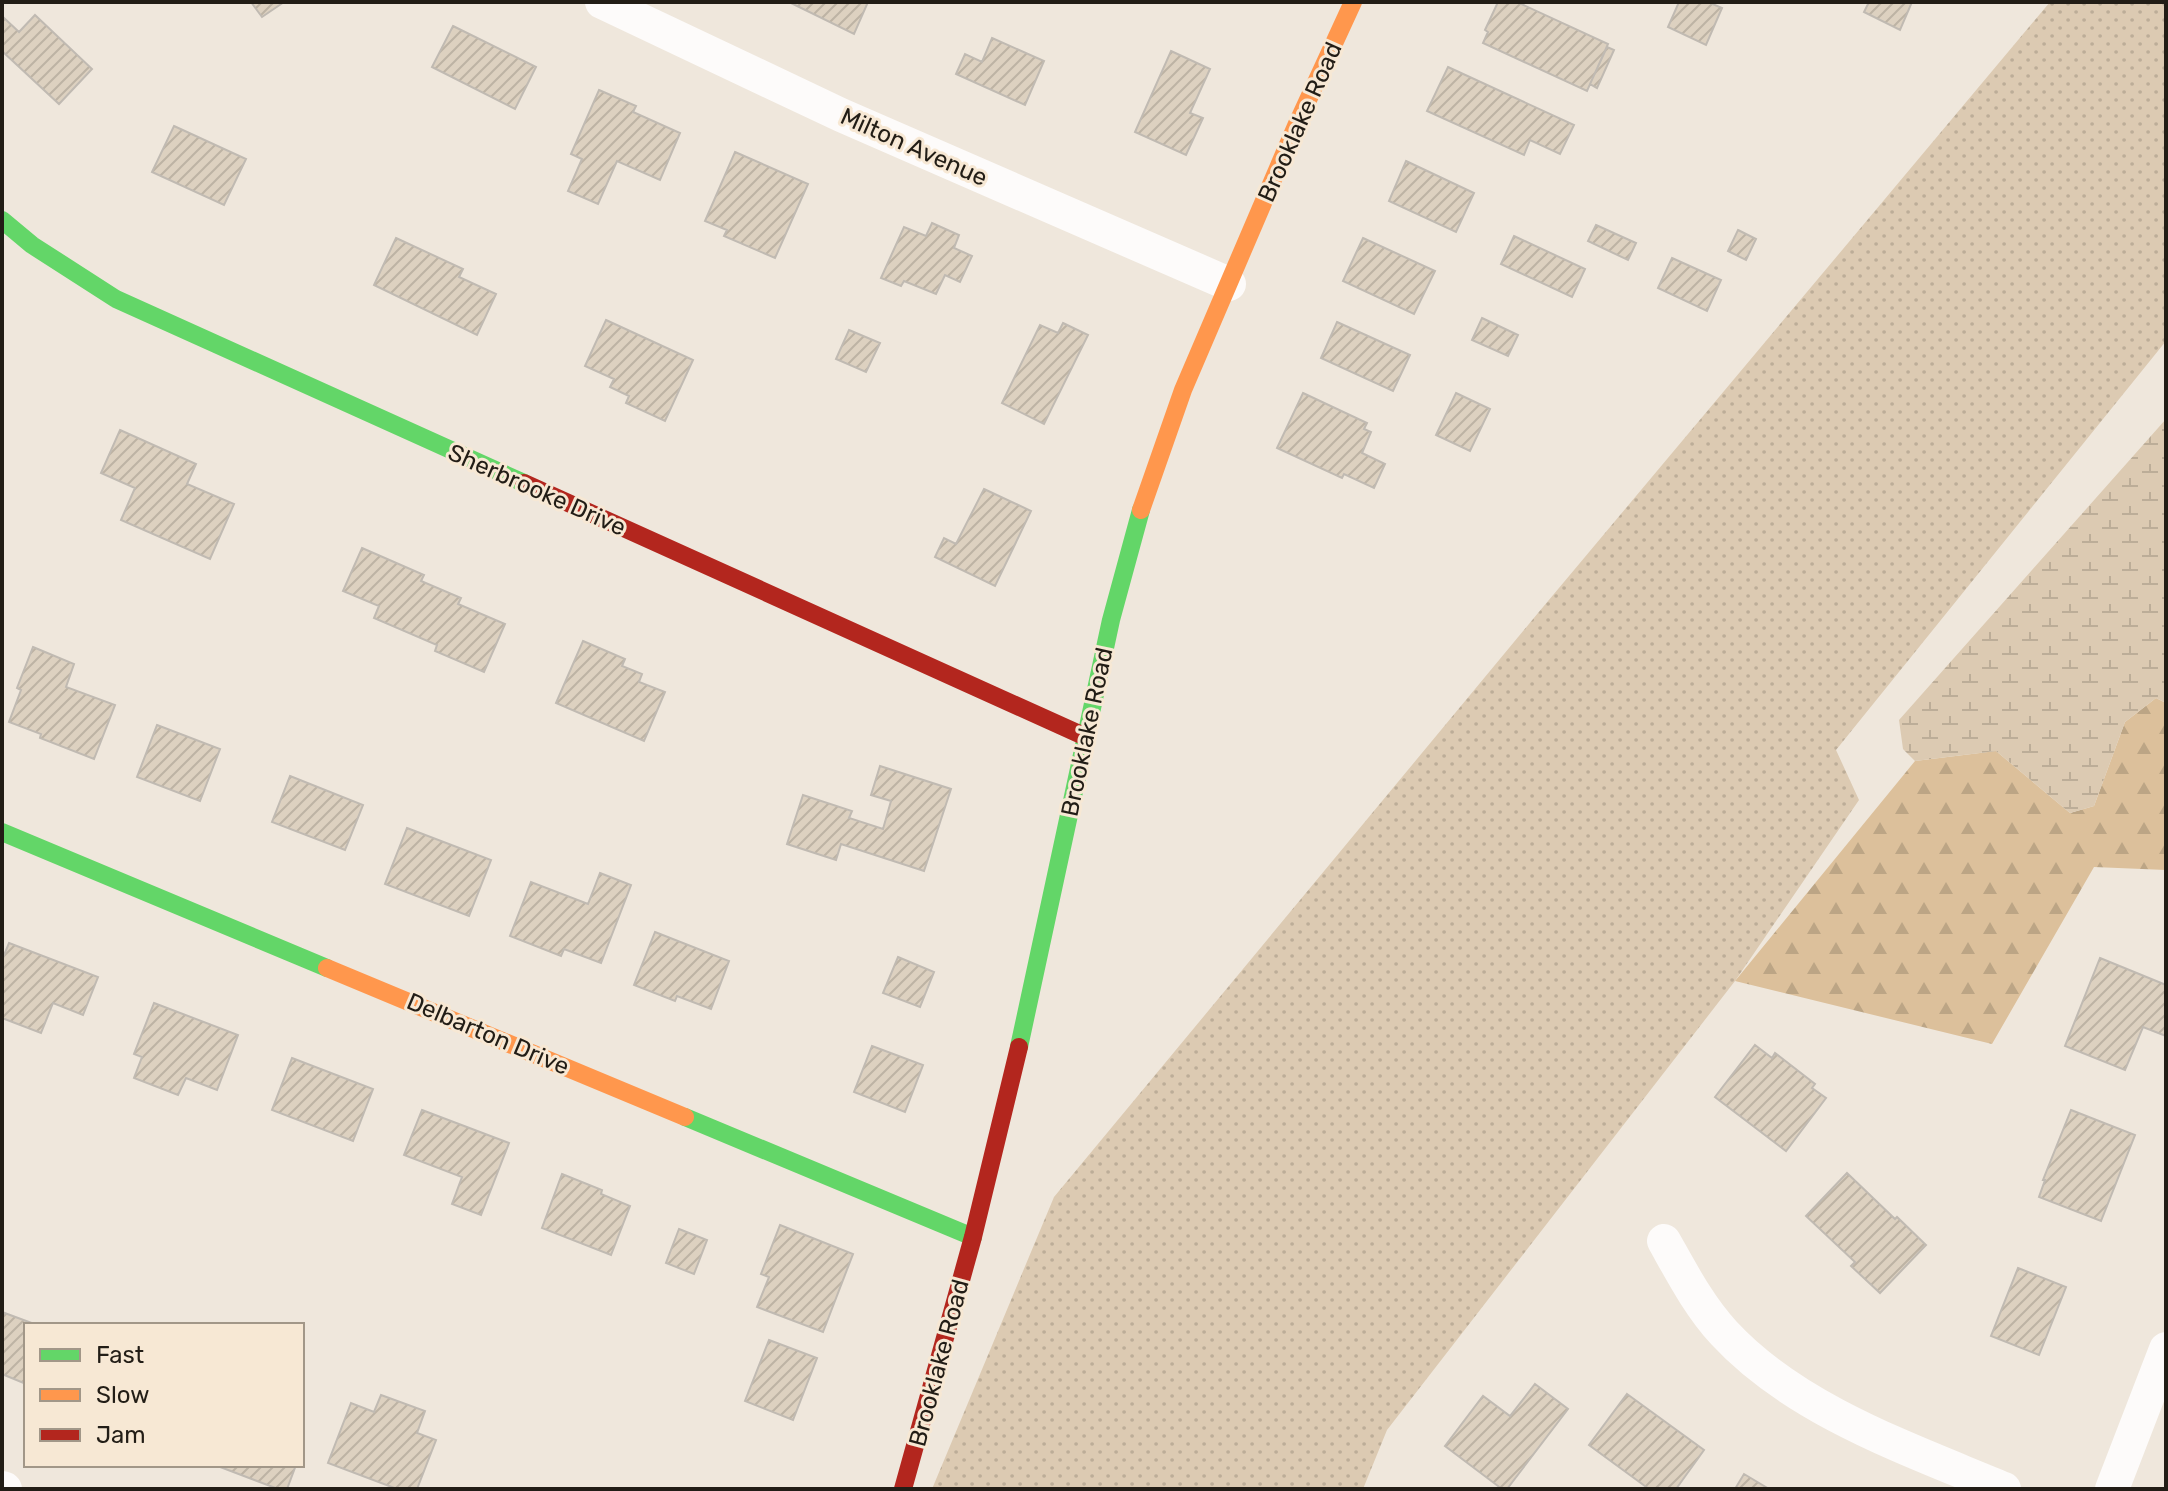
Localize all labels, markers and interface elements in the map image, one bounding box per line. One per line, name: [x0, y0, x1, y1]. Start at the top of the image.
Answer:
street label: Brooklake Road: [1252, 38, 1348, 206]
street label: Milton Avenue: [836, 102, 992, 192]
street label: Sherbrooke Drive: [444, 438, 630, 542]
street label: Brooklake Road: [1055, 645, 1119, 819]
street label: Delbarton Drive: [403, 987, 573, 1081]
street label: Brooklake Road: [903, 1276, 975, 1450]
legend: [24, 1323, 304, 1467]
text: Fast: [96, 1341, 144, 1369]
text: Slow: [96, 1381, 149, 1409]
text: Jam: [96, 1421, 146, 1449]

